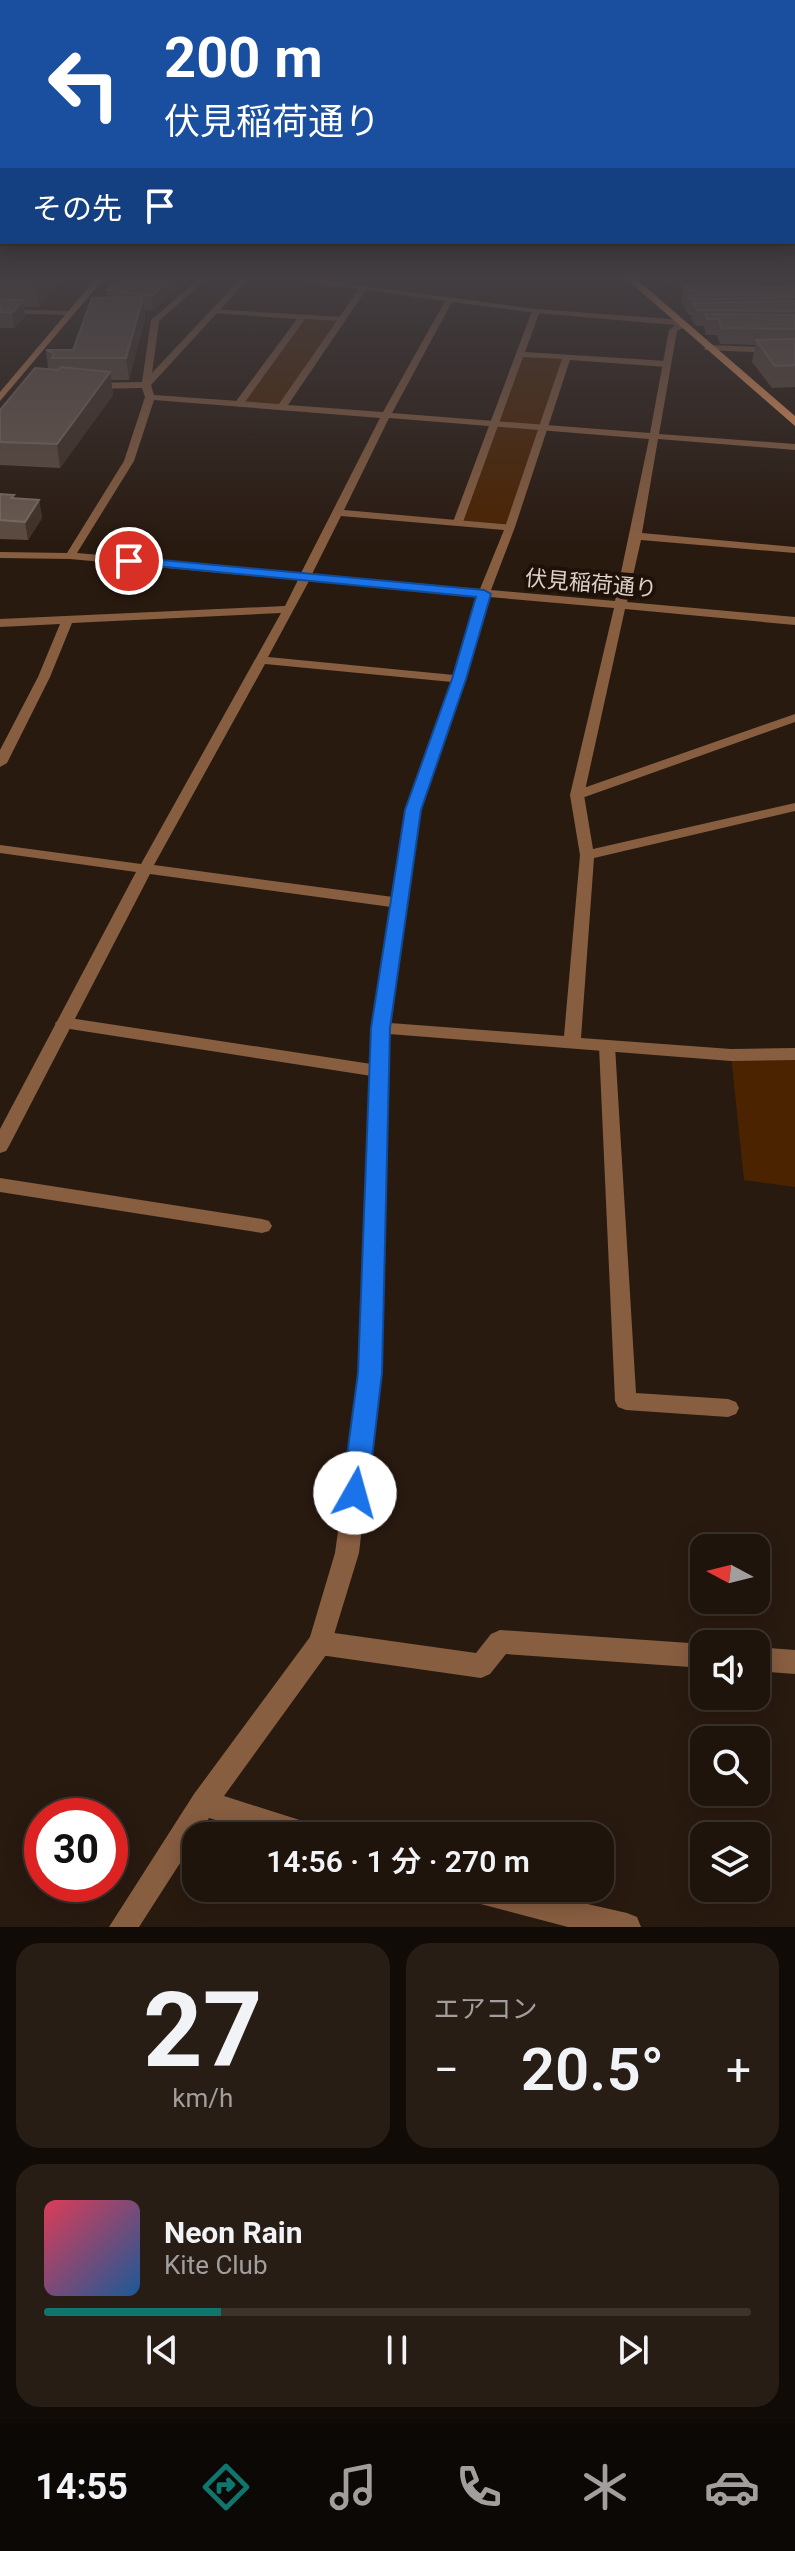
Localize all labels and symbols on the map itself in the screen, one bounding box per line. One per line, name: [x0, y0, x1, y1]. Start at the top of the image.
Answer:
pin: [95, 527, 163, 595]
street label: 伏見稲荷通り: [524, 565, 658, 602]
position arrow: [313, 1451, 397, 1535]
north arrow: [690, 1534, 770, 1614]
speed limit sign: 30: [24, 1798, 128, 1902]

